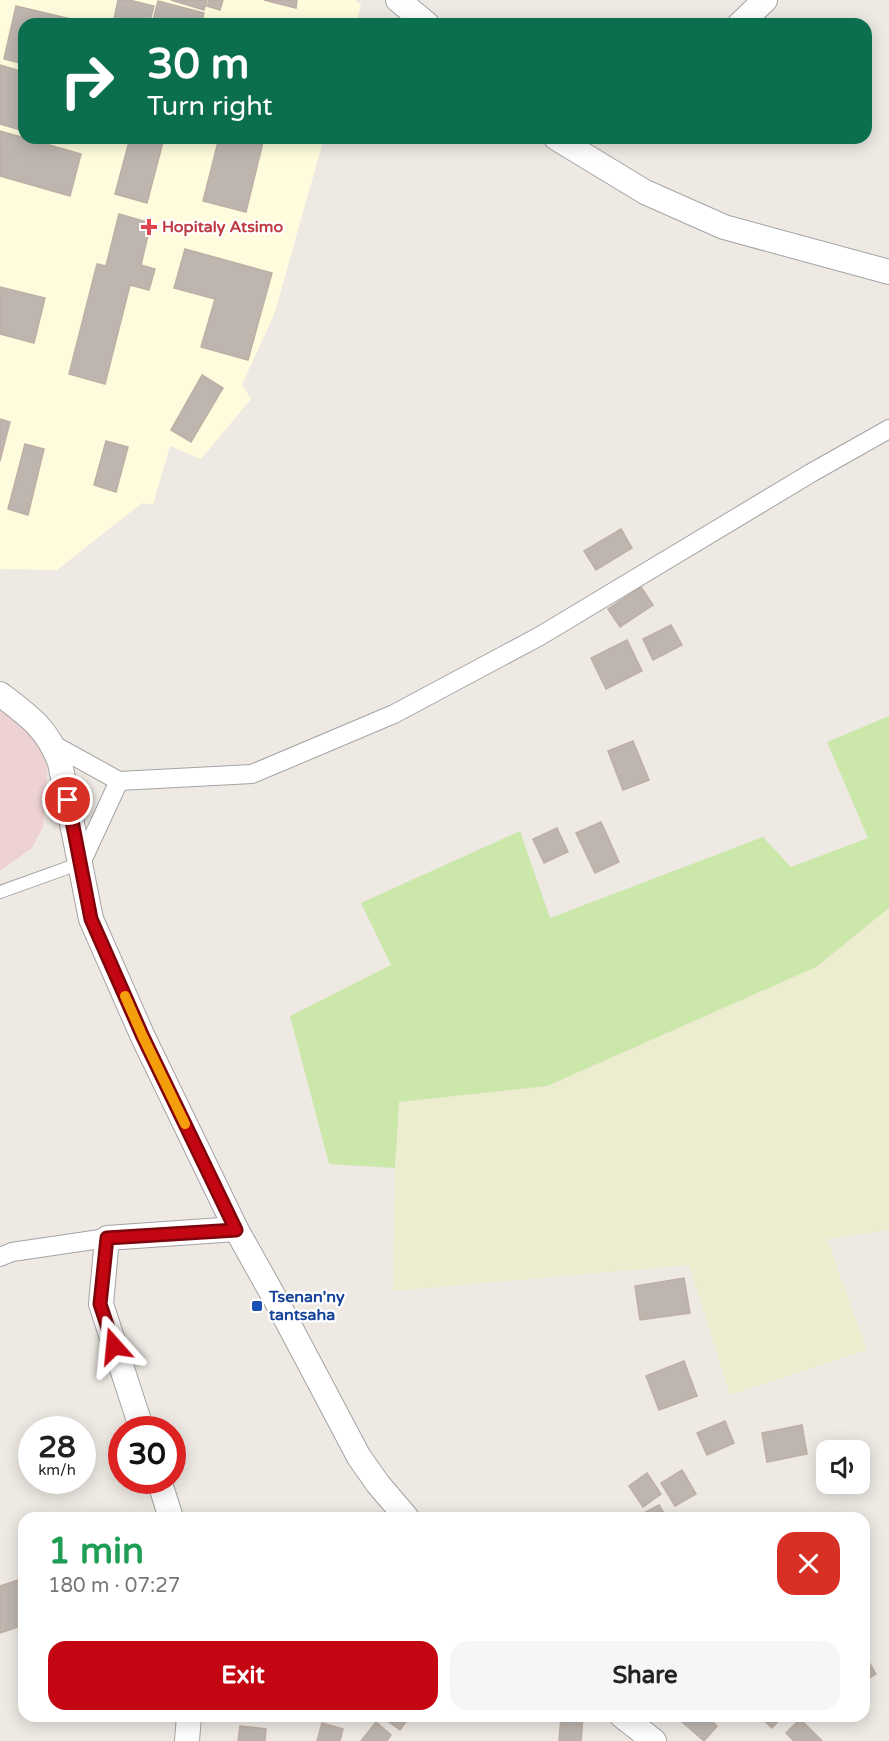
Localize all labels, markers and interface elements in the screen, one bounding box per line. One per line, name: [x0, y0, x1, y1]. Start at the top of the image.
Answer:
text: 30 m: [147, 39, 249, 90]
icon: right: [48, 42, 126, 120]
text: Turn right: [147, 90, 273, 123]
place label: Hopitaly Atsimo: [162, 217, 284, 237]
marker: Hopitaly Atsimo: [140, 218, 158, 236]
pin: [42, 774, 93, 825]
icon: arrive: [51, 783, 84, 816]
place label: Tsenan'ny tantsaha: [268, 1287, 345, 1325]
marker: Tsenan'ny tantsaha: [250, 1299, 264, 1313]
position arrow: [82, 1314, 146, 1378]
speed limit sign: 30: [108, 1416, 186, 1494]
text: 28: [38, 1429, 76, 1466]
map controls: [816, 1440, 870, 1494]
button: sound: [816, 1440, 870, 1494]
text: km/h: [38, 1461, 76, 1479]
text: 1 min: [48, 1530, 144, 1573]
button: close: [777, 1532, 840, 1595]
text: 180 m · 07:27: [48, 1574, 180, 1598]
button: Exit: [48, 1641, 438, 1710]
button: Share: [450, 1641, 840, 1710]

